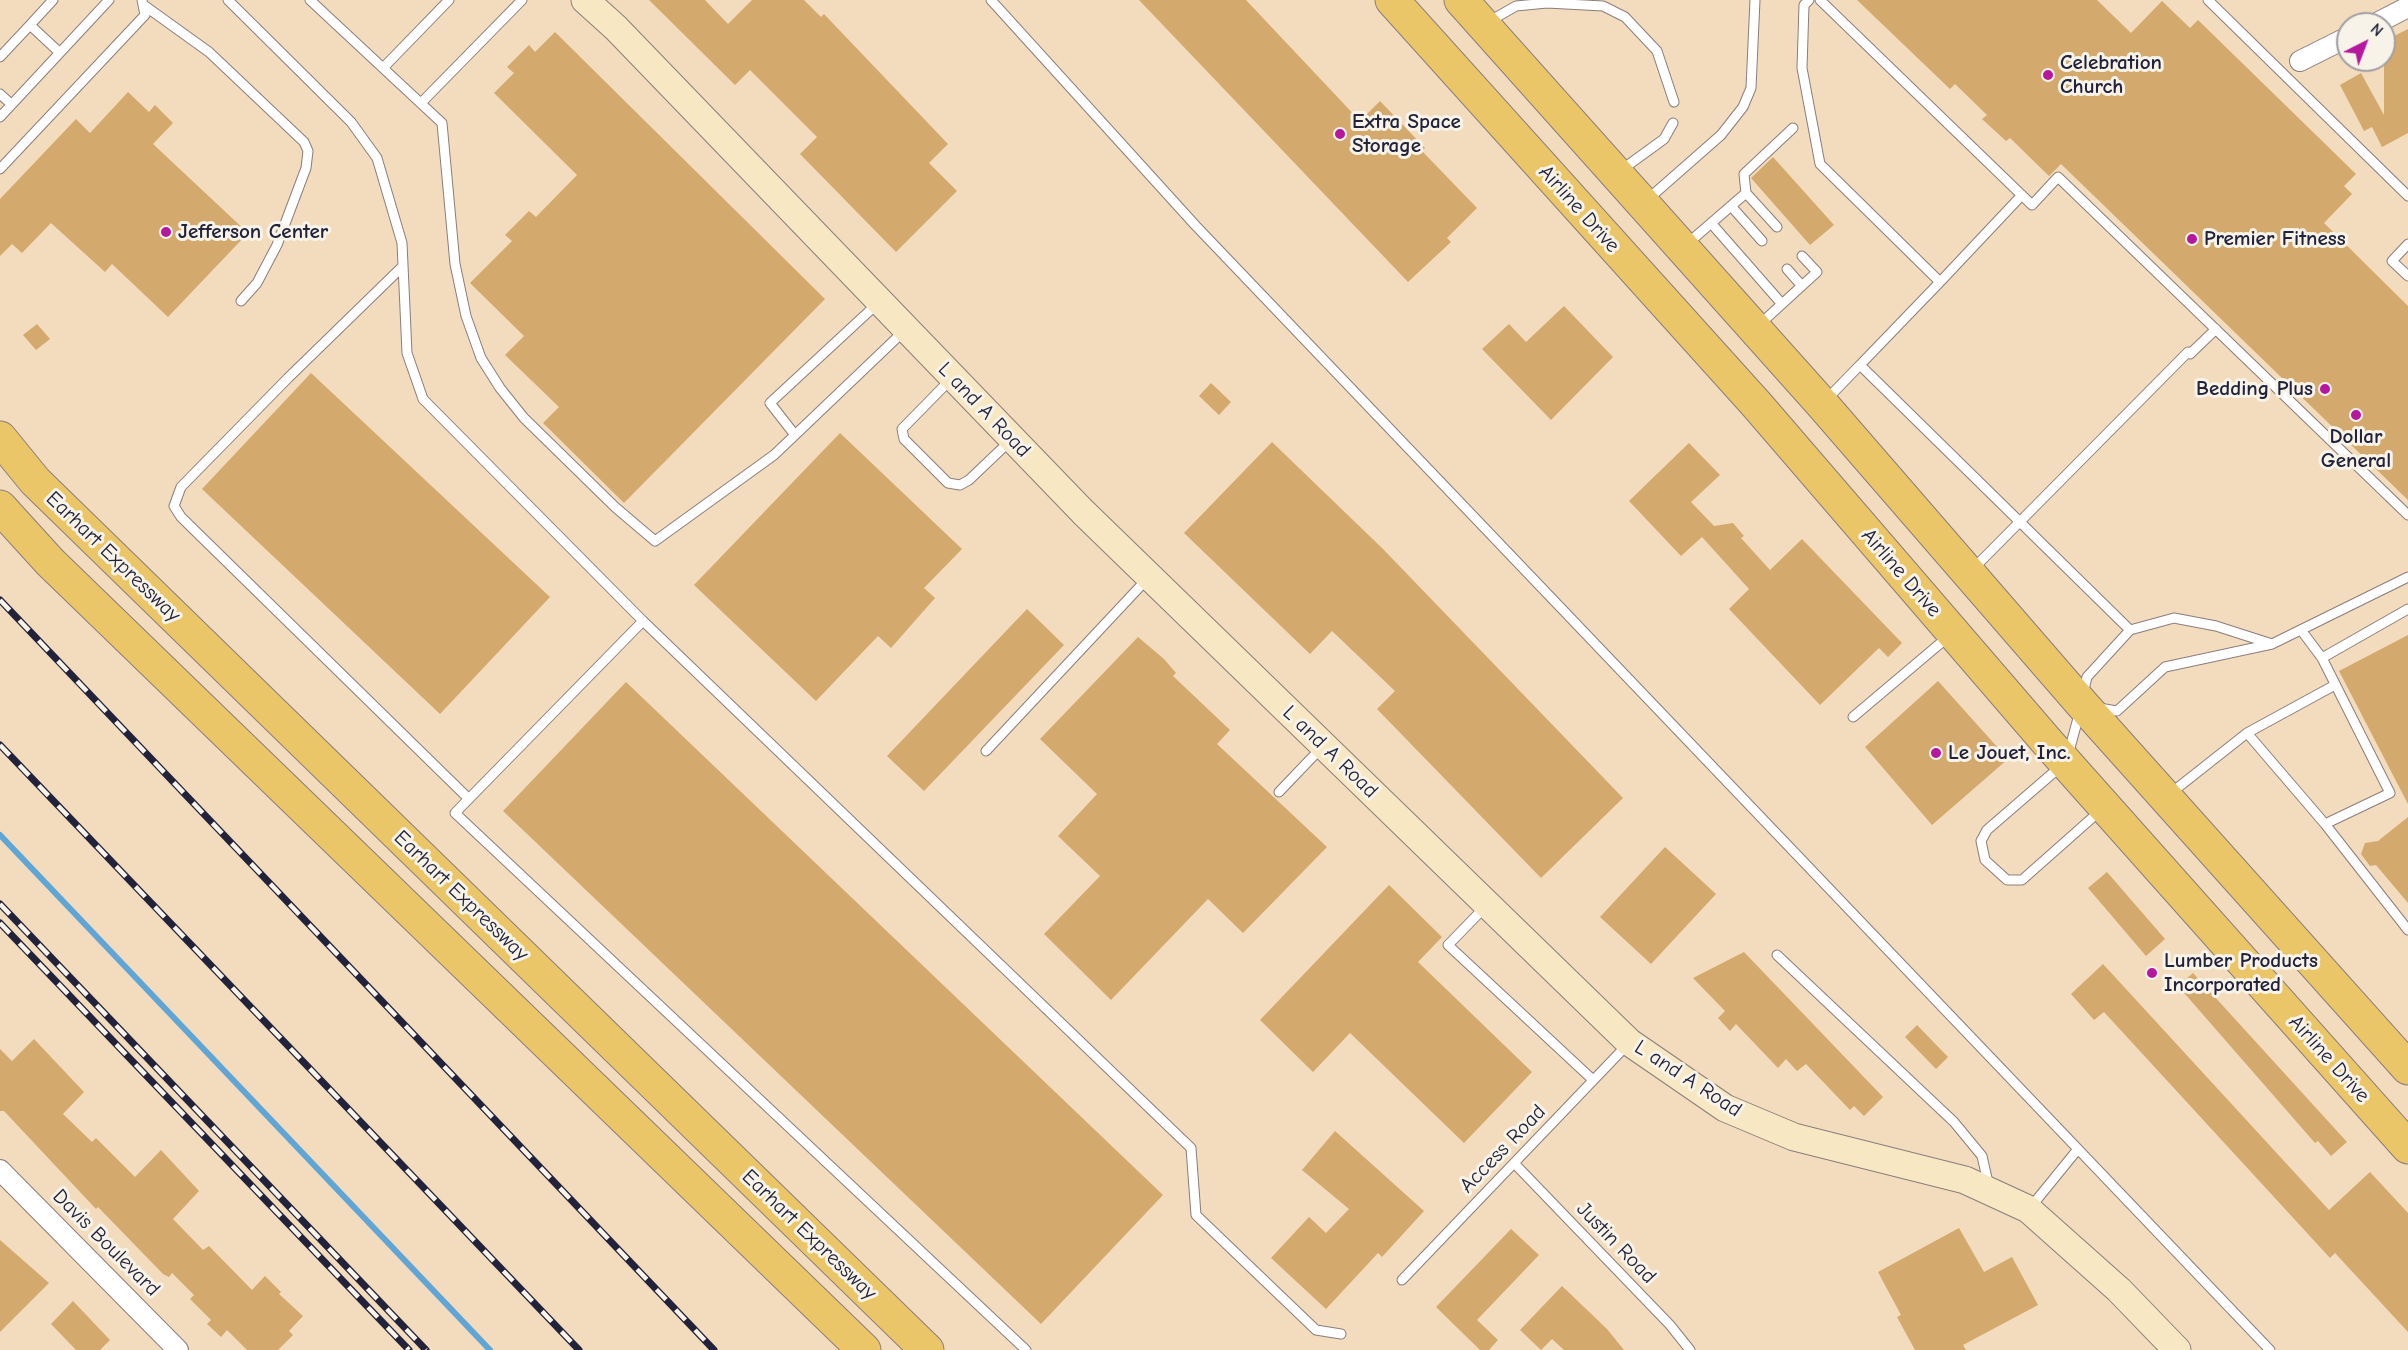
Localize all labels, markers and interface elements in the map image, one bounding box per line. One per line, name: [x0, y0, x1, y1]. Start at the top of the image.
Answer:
north arrow: [2336, 12, 2396, 72]
text: N: [2367, 20, 2387, 40]
place label: Celebration Church: [2060, 50, 2162, 100]
marker: Celebration Church: [2041, 68, 2055, 82]
place label: Extra Space Storage: [1352, 109, 1461, 159]
marker: Extra Space Storage: [1333, 127, 1347, 141]
street label: Airline Drive: [1533, 160, 1625, 258]
place label: Jefferson Center: [178, 219, 328, 245]
marker: Jefferson Center: [159, 225, 173, 239]
place label: Premier Fitness: [2204, 226, 2346, 252]
marker: Premier Fitness: [2185, 232, 2199, 246]
street label: L and A Road: [932, 357, 1036, 463]
place label: Bedding Plus: [2196, 376, 2313, 402]
marker: Bedding Plus: [2318, 382, 2332, 396]
marker: Dollar General: [2349, 408, 2363, 422]
place label: Dollar General: [2321, 424, 2391, 474]
street label: Earhart Expressway: [40, 486, 186, 628]
street label: Airline Drive: [1856, 524, 1946, 622]
street label: L and A Road: [1277, 700, 1383, 804]
place label: Le Jouet, Inc.: [1948, 740, 2070, 766]
marker: Le Jouet, Inc.: [1929, 746, 1943, 760]
street label: Earhart Expressway: [388, 825, 534, 967]
place label: Lumber Products Incorporated: [2164, 948, 2318, 998]
marker: Lumber Products Incorporated: [2145, 966, 2159, 980]
street label: Airline Drive: [2283, 1010, 2375, 1108]
street label: L and A Road: [1630, 1035, 1746, 1123]
street label: Access Road: [1455, 1100, 1551, 1198]
street label: Earhart Expressway: [736, 1164, 882, 1306]
street label: Davis Boulevard: [47, 1184, 165, 1302]
street label: Justin Road: [1571, 1197, 1661, 1289]

